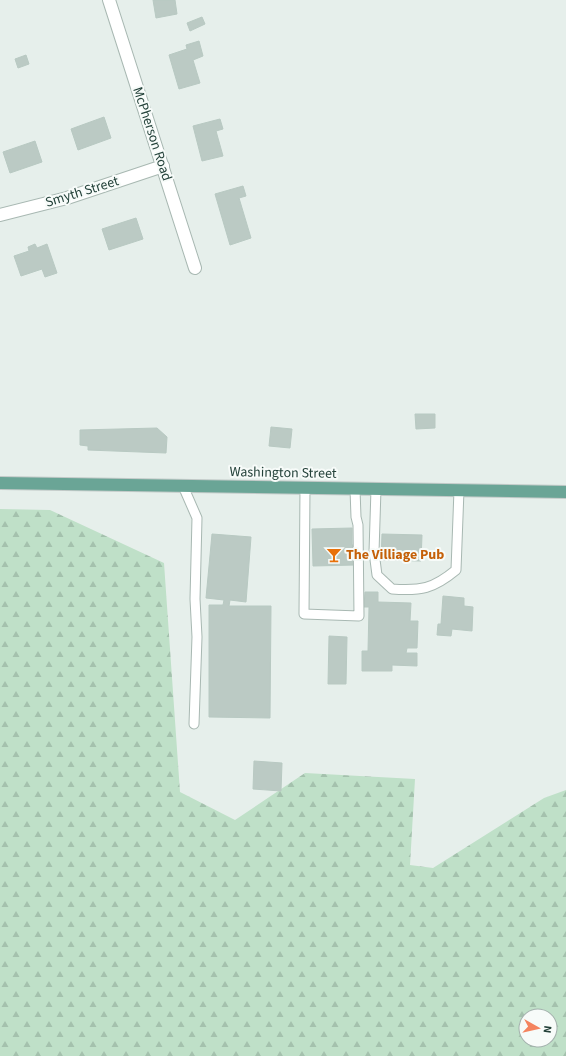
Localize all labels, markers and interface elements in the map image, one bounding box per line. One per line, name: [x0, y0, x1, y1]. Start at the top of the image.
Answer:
street label: McPherson Road: [127, 84, 177, 184]
street label: Smyth Street: [43, 171, 121, 213]
street label: Washington Street: [229, 462, 337, 484]
place label: The Villiage Pub: [346, 545, 444, 565]
bar icon: The Villiage Pub: [325, 546, 343, 564]
north arrow: [518, 1008, 558, 1048]
text: N: [539, 1025, 555, 1034]

